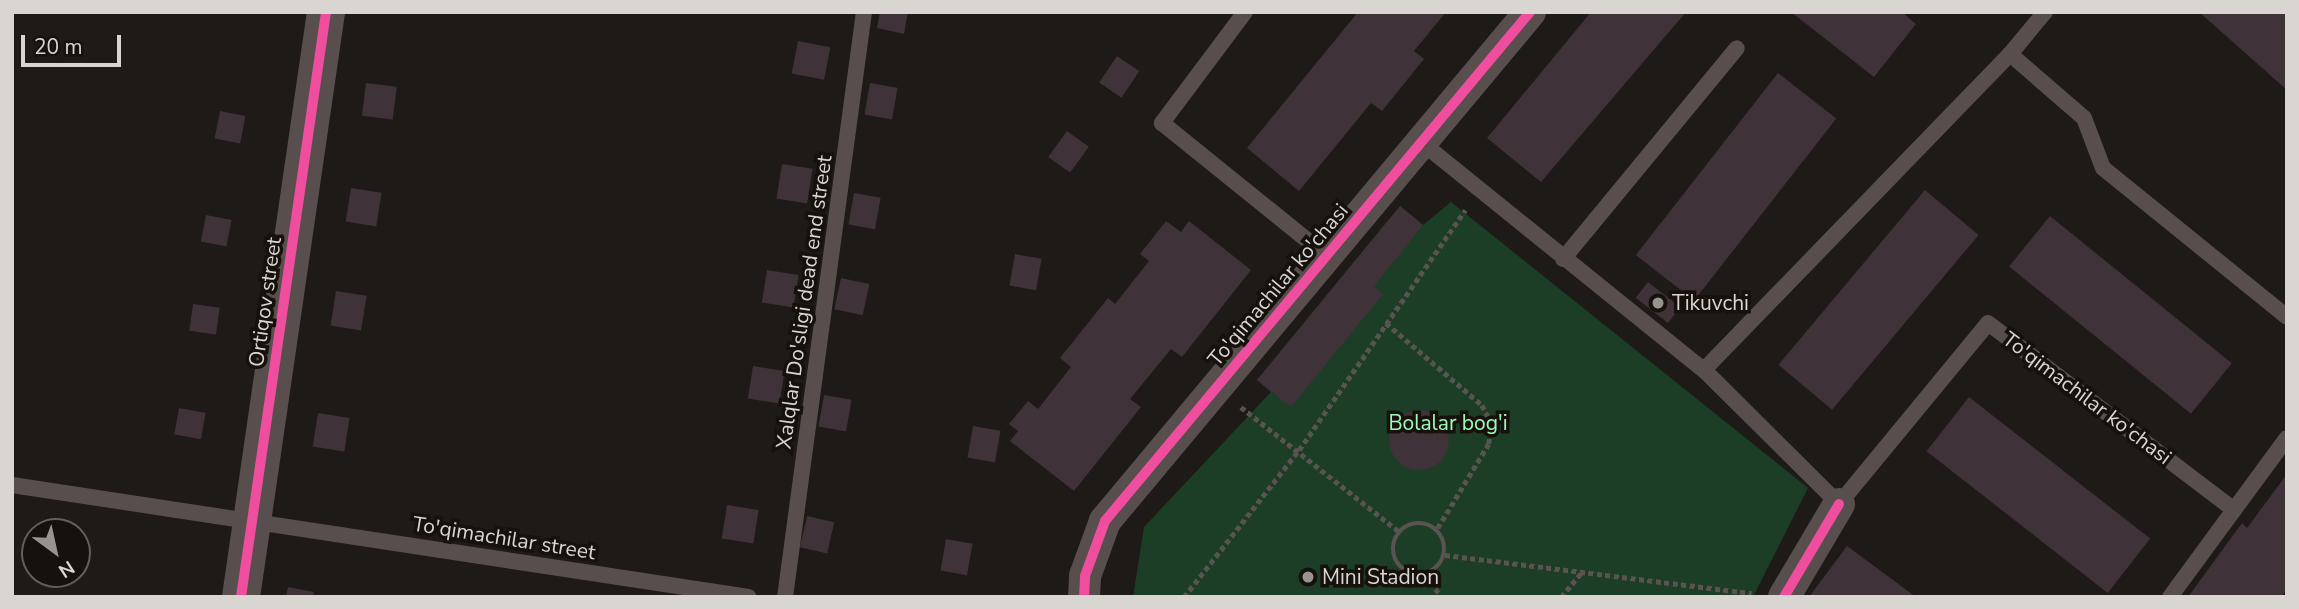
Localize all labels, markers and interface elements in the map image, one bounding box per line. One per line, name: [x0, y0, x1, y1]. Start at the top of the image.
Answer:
scale bar: [24, 21, 124, 65]
text: 20 m: [34, 33, 83, 61]
street label: Xalqlar Do'sligi dead end street: [771, 153, 837, 451]
street label: To'qimachilar ko'chasi: [1203, 199, 1353, 371]
street label: Ortiqov street: [243, 235, 287, 369]
place label: Tikuvchi: [1672, 290, 1749, 316]
marker: Tikuvchi: [1650, 295, 1666, 311]
street label: To'qimachilar ko'chasi: [1998, 326, 2176, 470]
park label: Bolalar bog'i: [1388, 410, 1508, 436]
street label: To'qimachilar street: [411, 511, 597, 565]
north arrow: [21, 518, 91, 588]
text: N: [53, 554, 79, 584]
place label: Mini Stadion: [1322, 564, 1439, 590]
marker: Mini Stadion: [1300, 569, 1316, 585]

